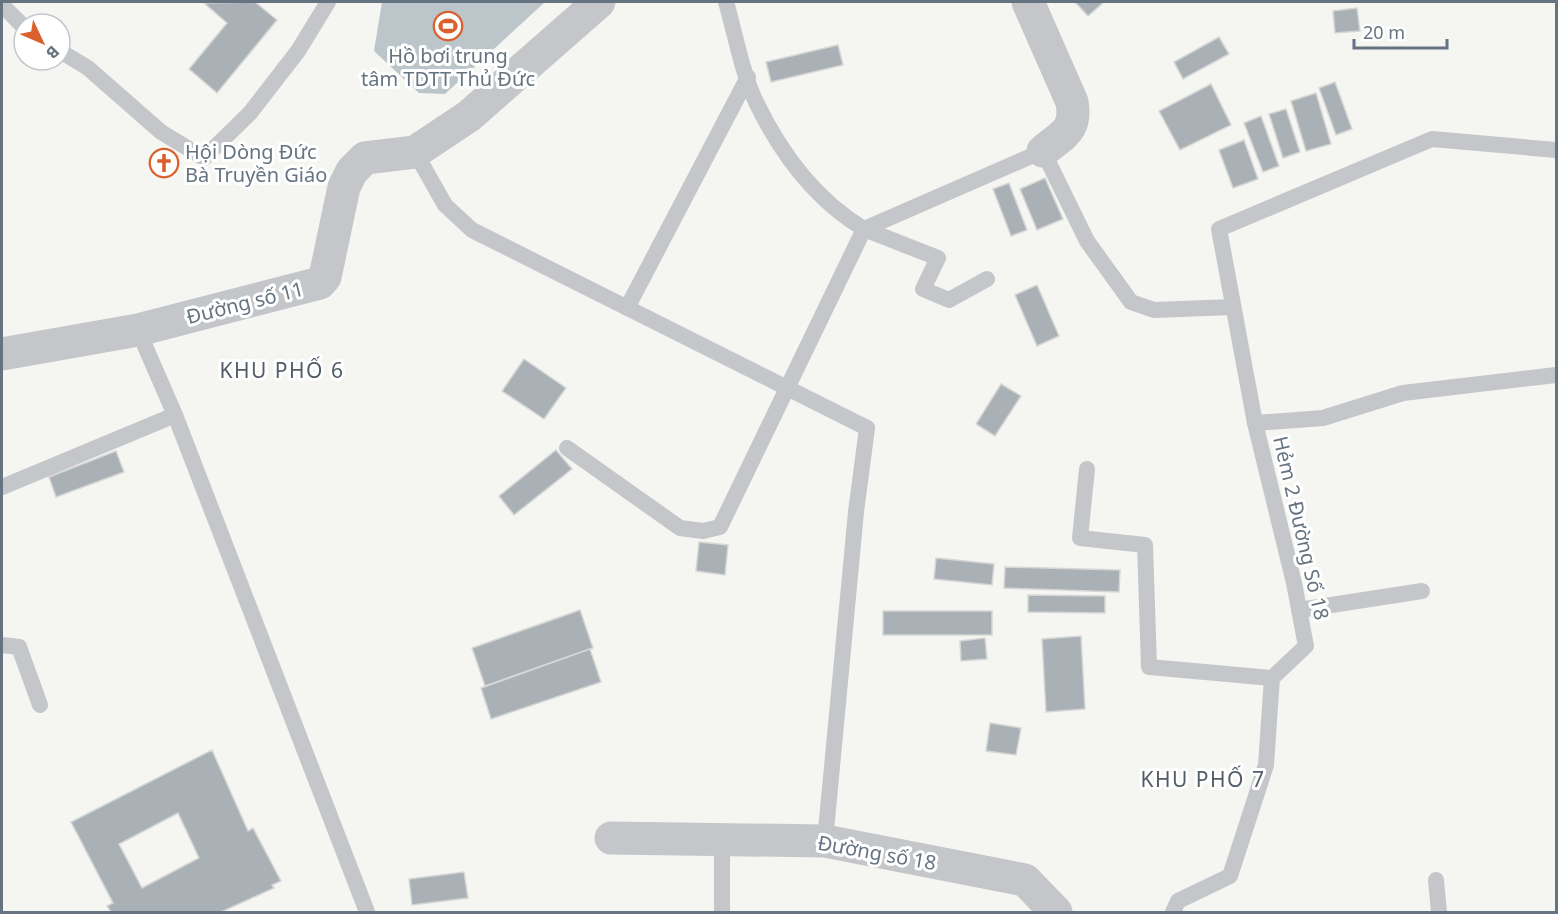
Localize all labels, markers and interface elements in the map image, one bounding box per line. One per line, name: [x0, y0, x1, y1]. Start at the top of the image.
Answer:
sports icon: Hồ bơi trung tâm TDTT Thủ Đức: [432, 10, 464, 42]
north arrow: [12, 12, 72, 72]
scale bar: [1354, 12, 1447, 50]
text: 20 m: [1363, 20, 1405, 44]
text: B: [41, 41, 64, 64]
place label: Hồ bơi trung tâm TDTT Thủ Đức: [361, 42, 535, 92]
place label: Hội Dòng Đức Bà Truyền Giáo: [185, 138, 327, 188]
church icon: Hội Dòng Đức Bà Truyền Giáo: [148, 147, 180, 179]
street label: Đường số 11: [183, 275, 306, 330]
district label: KHU PHỐ 6: [219, 356, 345, 384]
street label: Hẻm 2 Đường Số 18: [1267, 433, 1336, 623]
district label: KHU PHỐ 7: [1140, 765, 1266, 793]
street label: Đường số 18: [816, 829, 939, 876]

